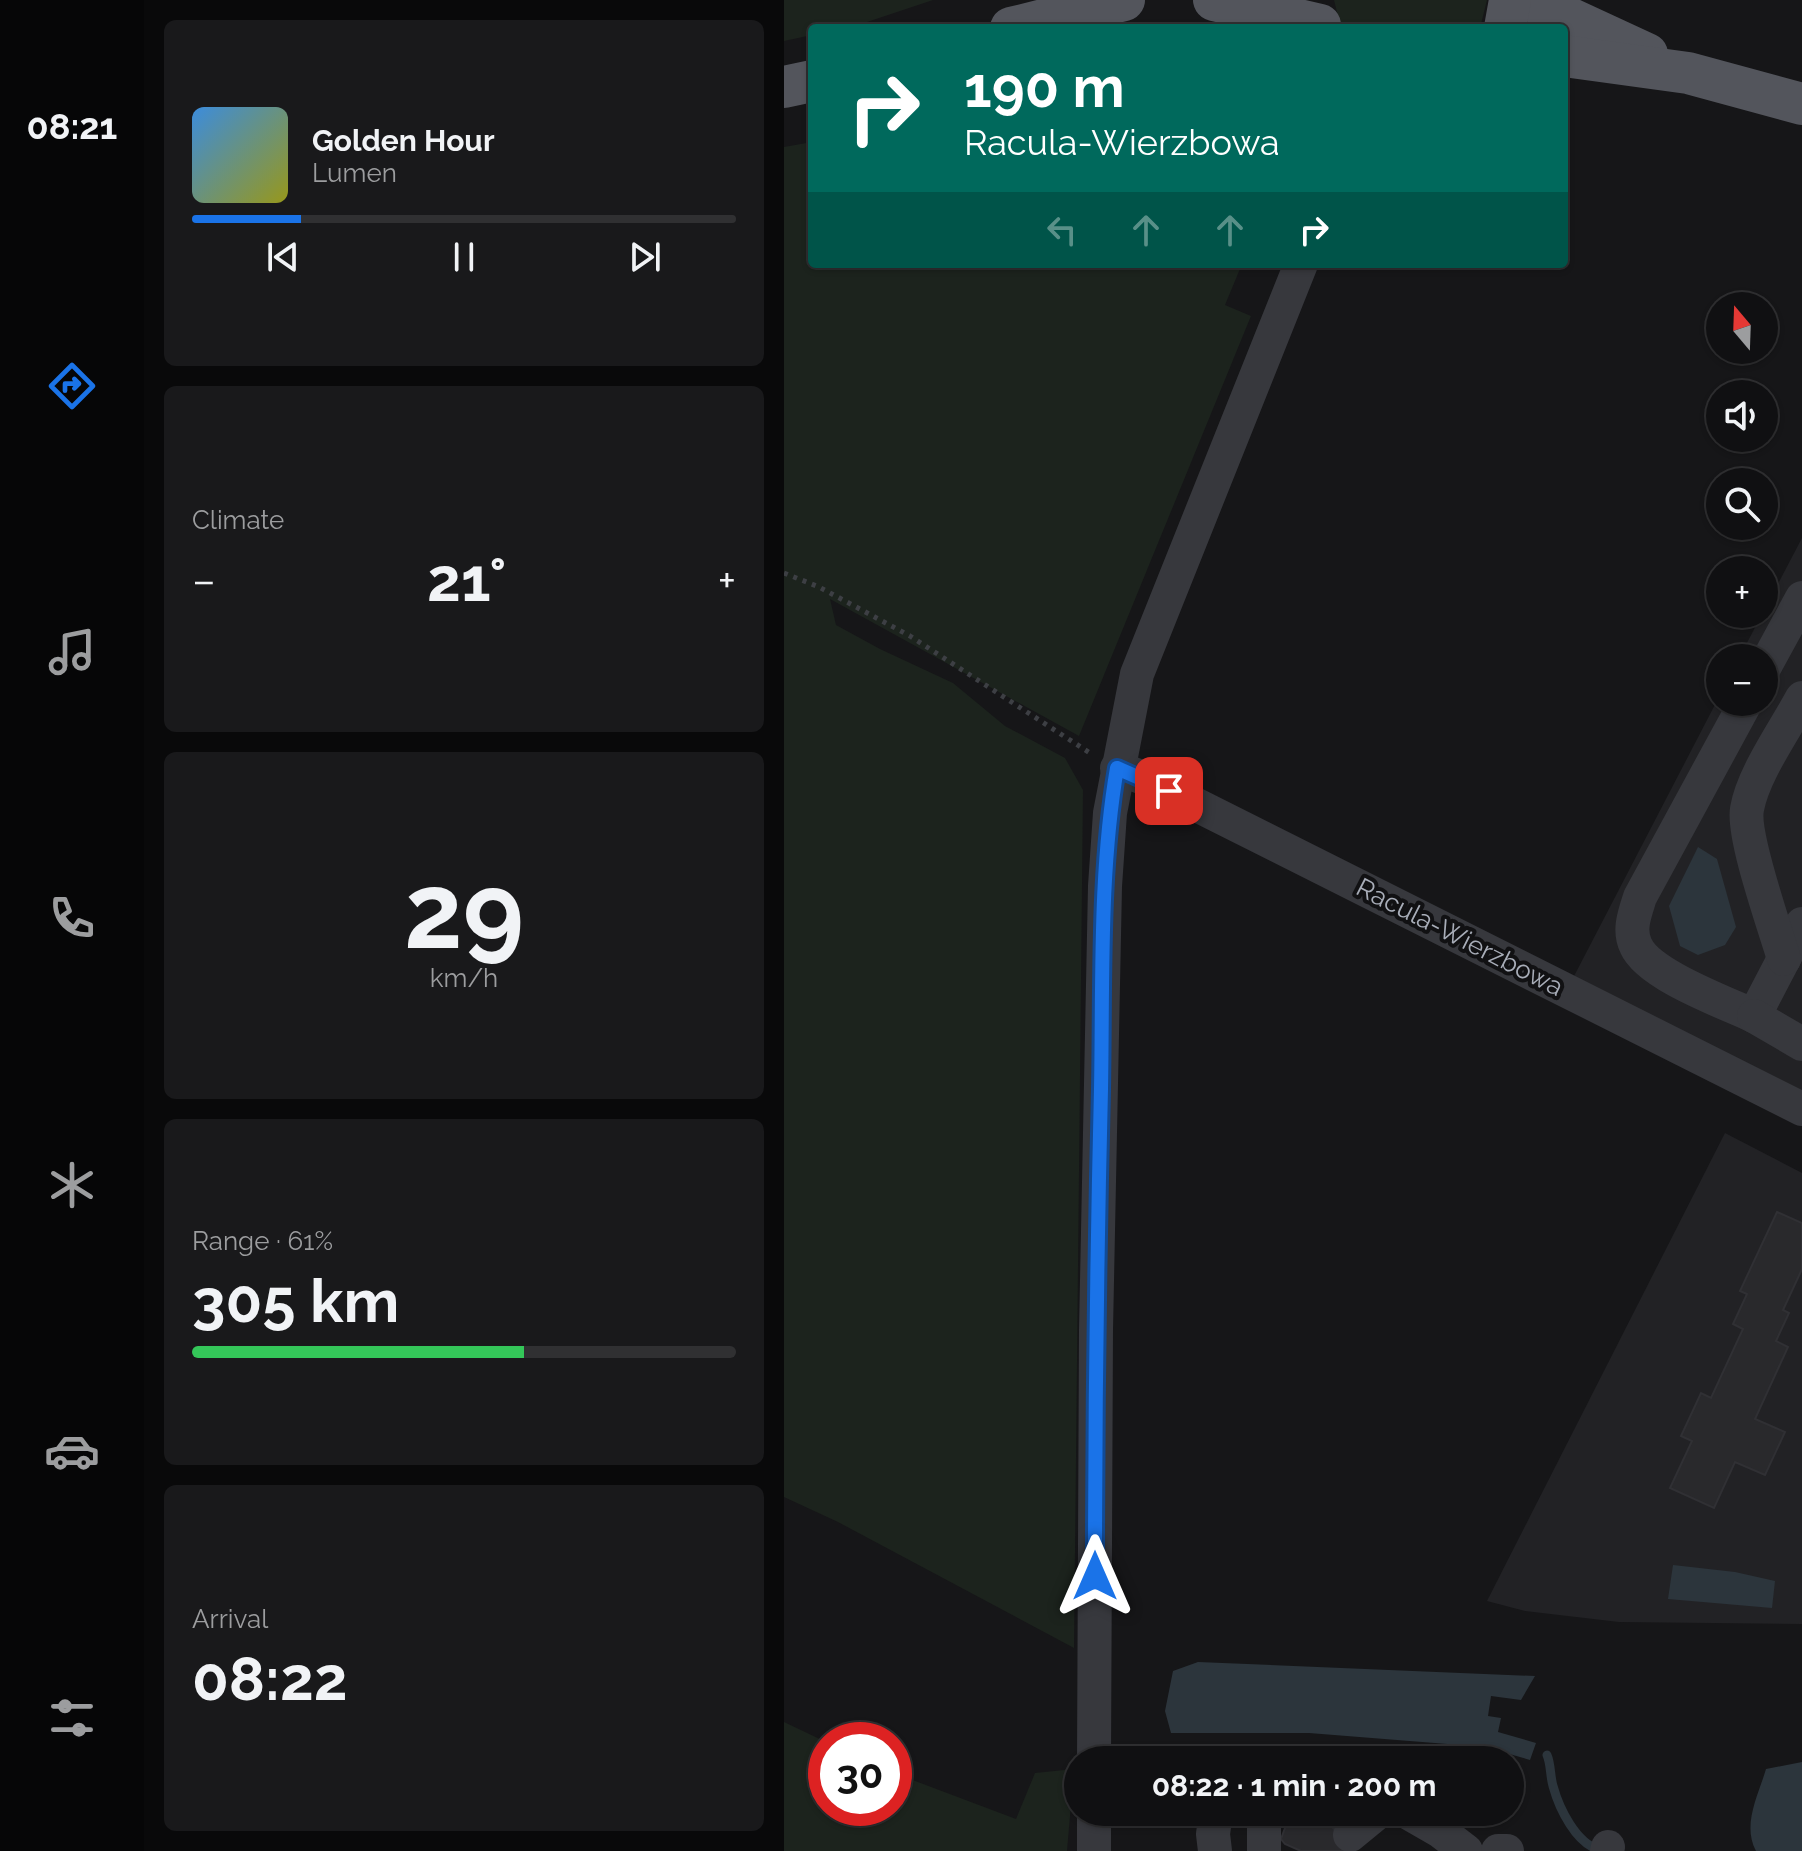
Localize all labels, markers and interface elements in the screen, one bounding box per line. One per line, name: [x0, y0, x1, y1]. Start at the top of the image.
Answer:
text: 190 m: [964, 54, 1125, 120]
icon: right: [832, 56, 936, 160]
text: 08:21: [27, 105, 117, 147]
text: Racula-Wierzbowa: [964, 121, 1280, 163]
text: Golden Hour: [312, 123, 495, 158]
text: Lumen: [312, 158, 397, 188]
icon: left: [1040, 208, 1084, 252]
icon: ahead: [1124, 208, 1168, 252]
icon: ahead: [1208, 208, 1252, 252]
icon: right: [1292, 208, 1336, 252]
icon: previous: [261, 235, 305, 279]
icon: pause: [442, 235, 486, 279]
icon: next: [623, 235, 667, 279]
north arrow: [1706, 292, 1778, 364]
map controls: [1706, 292, 1778, 716]
icon: directions: [44, 358, 100, 414]
button: sound: [1706, 380, 1778, 452]
button: search: [1706, 468, 1778, 540]
text: Climate: [192, 505, 284, 535]
text: 21°: [427, 545, 506, 615]
text: −: [192, 555, 216, 606]
text: +: [718, 555, 736, 606]
button: +: [1706, 556, 1778, 628]
icon: music: [44, 624, 100, 680]
button: −: [1706, 644, 1778, 716]
pin: [1135, 757, 1203, 825]
icon: arrive: [1147, 769, 1191, 813]
text: 29: [404, 850, 524, 972]
street label: Racula-Wierzbowa: [1352, 872, 1568, 1002]
icon: phone: [44, 890, 100, 946]
text: km/h: [430, 963, 498, 993]
icon: climate: [44, 1157, 100, 1213]
text: Range · 61%: [192, 1226, 333, 1256]
text: 305 km: [192, 1266, 399, 1336]
icon: car: [44, 1423, 100, 1479]
position arrow: [1053, 1534, 1137, 1618]
text: Arrival: [192, 1604, 268, 1634]
text: 08:22: [192, 1644, 348, 1714]
icon: filters: [44, 1690, 100, 1746]
speed limit sign: 30: [808, 1722, 912, 1826]
text: 08:22 · 1 min · 200 m: [1152, 1768, 1436, 1803]

